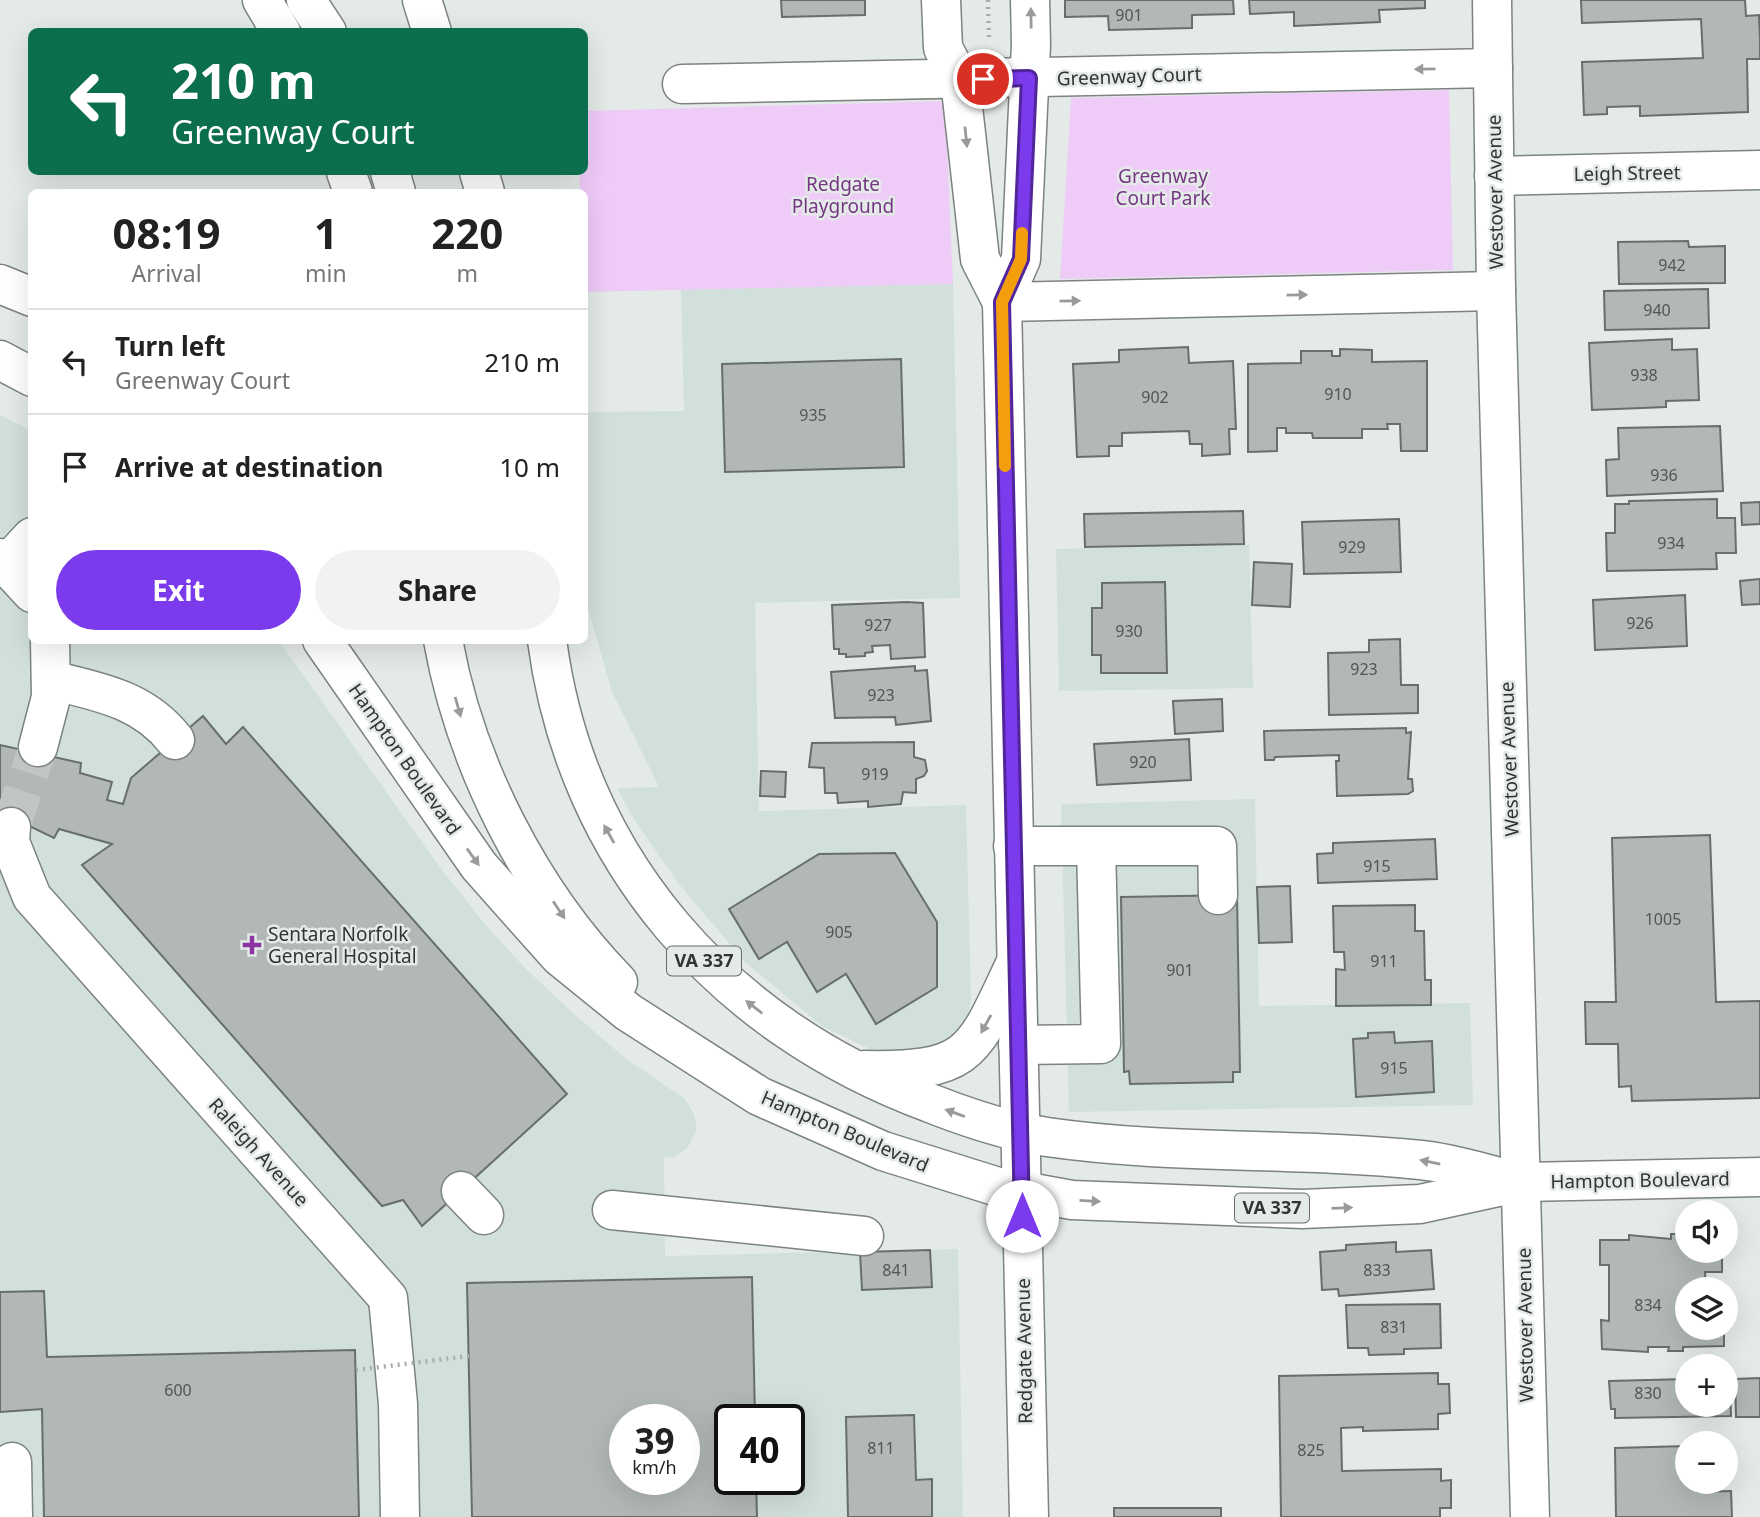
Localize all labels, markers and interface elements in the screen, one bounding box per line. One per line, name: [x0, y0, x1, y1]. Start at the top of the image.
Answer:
house number: 901: [1115, 4, 1143, 26]
one-way arrow: [1025, 7, 1036, 29]
text: 210 m: [171, 47, 316, 113]
pin: [953, 49, 1013, 109]
icon: left: [56, 56, 147, 147]
icon: arrive: [964, 60, 1002, 98]
street label: Greenway Court: [1056, 60, 1202, 92]
one-way arrow: [1413, 63, 1435, 74]
text: Greenway Court: [171, 110, 415, 153]
street label: Westover Avenue: [1481, 114, 1509, 270]
one-way arrow: [961, 126, 972, 148]
street label: Leigh Street: [1573, 159, 1681, 187]
park label: Greenway Court Park: [1115, 163, 1211, 211]
park label: Redgate Playground: [792, 171, 894, 219]
text: 08:19: [113, 204, 220, 261]
text: 1: [314, 204, 338, 261]
text: 220: [431, 204, 503, 261]
house number: 942: [1658, 254, 1686, 276]
text: Arrival: [131, 257, 202, 289]
text: min: [305, 257, 347, 289]
text: m: [457, 257, 478, 289]
one-way arrow: [1287, 290, 1309, 301]
one-way arrow: [1059, 295, 1081, 307]
house number: 940: [1643, 299, 1671, 321]
text: Turn left: [115, 328, 226, 364]
icon: left: [56, 343, 94, 381]
text: 210 m: [484, 344, 560, 380]
text: Greenway Court: [115, 364, 290, 396]
house number: 938: [1630, 364, 1658, 386]
house number: 910: [1324, 383, 1352, 405]
house number: 902: [1141, 386, 1169, 408]
house number: 935: [799, 404, 827, 426]
icon: arrive: [56, 448, 94, 486]
text: Arrive at destination: [115, 449, 384, 485]
text: 10 m: [499, 449, 560, 485]
house number: 936: [1650, 464, 1678, 486]
house number: 934: [1657, 532, 1685, 554]
house number: 929: [1338, 536, 1366, 558]
button: Exit: [56, 550, 301, 630]
button: Share: [315, 550, 560, 630]
house number: 926: [1626, 612, 1654, 634]
house number: 927: [864, 614, 892, 636]
house number: 930: [1115, 620, 1143, 642]
house number: 923: [1350, 658, 1378, 680]
street label: Hampton Boulevard: [343, 678, 467, 840]
street label: Westover Avenue: [1493, 681, 1525, 837]
house number: 923: [867, 684, 895, 706]
one-way arrow: [453, 697, 463, 718]
house number: 920: [1129, 751, 1157, 773]
house number: 919: [861, 763, 889, 785]
one-way arrow: [603, 824, 615, 844]
one-way arrow: [466, 848, 480, 866]
house number: 915: [1363, 855, 1391, 877]
one-way arrow: [553, 900, 566, 919]
house number: 1005: [1645, 908, 1681, 930]
place label: Sentara Norfolk General Hospital: [268, 921, 417, 969]
house number: 905: [825, 921, 853, 943]
marker: Sentara Norfolk General Hospital: [242, 935, 262, 955]
road number: VA 337: [667, 946, 741, 976]
house number: 911: [1370, 950, 1398, 972]
house number: 901: [1166, 959, 1194, 981]
one-way arrow: [746, 1000, 764, 1015]
one-way arrow: [980, 1014, 992, 1033]
house number: 915: [1380, 1057, 1408, 1079]
street label: Hampton Boulevard: [757, 1084, 933, 1178]
street label: Raleigh Avenue: [203, 1092, 315, 1212]
one-way arrow: [944, 1107, 965, 1118]
one-way arrow: [1419, 1156, 1441, 1167]
street label: Hampton Boulevard: [1550, 1165, 1730, 1195]
position arrow: [985, 1179, 1059, 1253]
road number: VA 337: [1235, 1194, 1309, 1223]
one-way arrow: [1080, 1196, 1102, 1207]
map controls: [1675, 1200, 1738, 1494]
button: sound: [1675, 1200, 1738, 1263]
one-way arrow: [1331, 1202, 1353, 1213]
street label: Westover Avenue: [1511, 1247, 1539, 1403]
house number: 841: [882, 1259, 910, 1281]
house number: 833: [1363, 1259, 1391, 1281]
button: layers: [1675, 1277, 1738, 1340]
street label: Redgate Avenue: [1010, 1278, 1038, 1424]
house number: 834: [1634, 1294, 1662, 1316]
house number: 831: [1380, 1316, 1408, 1338]
button: +: [1675, 1354, 1738, 1417]
house number: 600: [164, 1379, 192, 1401]
house number: 830: [1634, 1382, 1662, 1404]
speed limit sign: 40: [714, 1404, 805, 1495]
text: 39: [634, 1417, 675, 1464]
button: −: [1675, 1431, 1738, 1494]
house number: 811: [867, 1437, 895, 1459]
house number: 825: [1297, 1439, 1325, 1461]
text: km/h: [632, 1455, 677, 1479]

